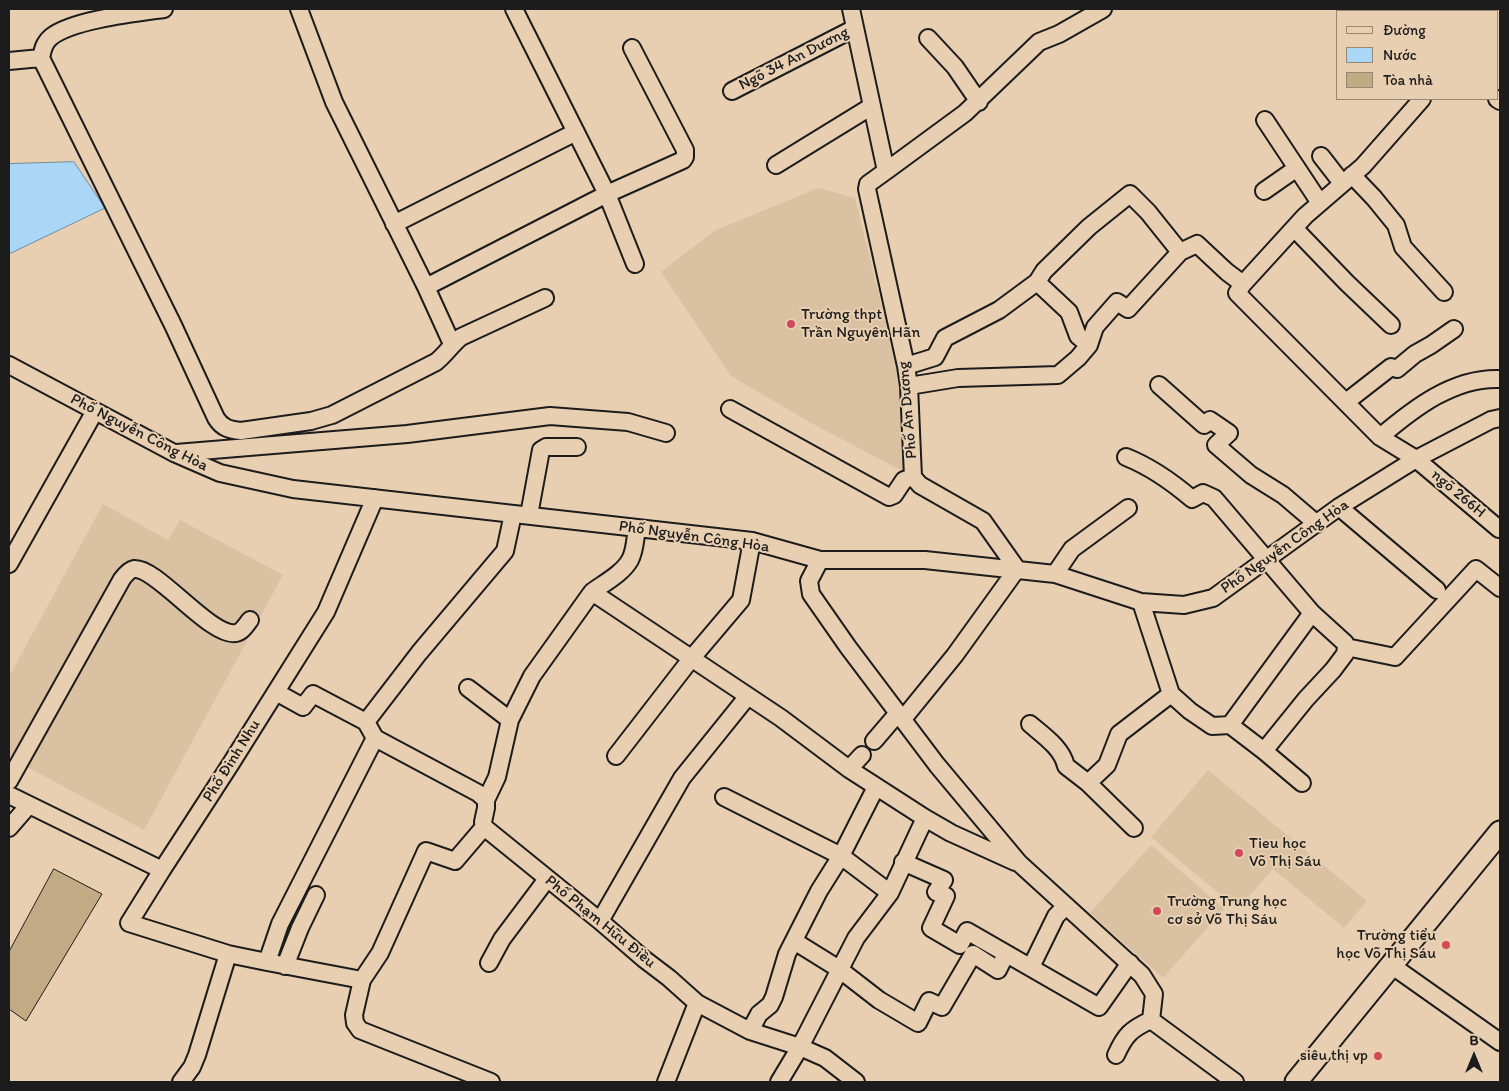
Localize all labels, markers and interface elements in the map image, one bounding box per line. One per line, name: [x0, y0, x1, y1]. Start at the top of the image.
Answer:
legend: [1336, 10, 1499, 100]
text: Đường: [1383, 21, 1426, 39]
street label: Ngõ 34 An Dương: [736, 23, 852, 95]
text: Nước: [1383, 46, 1417, 64]
text: Tòa nhà: [1383, 71, 1433, 89]
place label: Trường thpt Trần Nguyên Hãn: [801, 305, 920, 343]
marker: Trường thpt Trần Nguyên Hãn: [785, 318, 797, 330]
street label: Phố An Dương: [894, 360, 922, 460]
street label: Phố Nguyễn Công Hòa: [67, 390, 211, 476]
street label: ngõ 266H: [1427, 466, 1489, 522]
street label: Phố Nguyễn Công Hòa: [1217, 496, 1353, 598]
street label: Phố Nguyễn Công Hòa: [617, 517, 771, 557]
street label: Phố Đinh Nhu: [199, 716, 265, 806]
place label: Tieu học Võ Thị Sáu: [1249, 834, 1321, 872]
marker: Tieu học Võ Thị Sáu: [1233, 847, 1245, 859]
street label: Phố Phạm Hữu Điều: [541, 871, 659, 973]
place label: Trường Trung học cơ sở Võ Thị Sáu: [1167, 892, 1287, 930]
marker: Trường Trung học cơ sở Võ Thị Sáu: [1151, 905, 1163, 917]
place label: Trường tiểu học Võ Thị Sáu: [1336, 926, 1436, 964]
marker: Trường tiểu học Võ Thị Sáu: [1440, 939, 1452, 951]
north arrow: [1449, 1031, 1499, 1081]
text: B: [1469, 1032, 1479, 1049]
place label: siêu thị vp: [1300, 1046, 1368, 1066]
marker: siêu thị vp: [1372, 1050, 1384, 1062]

